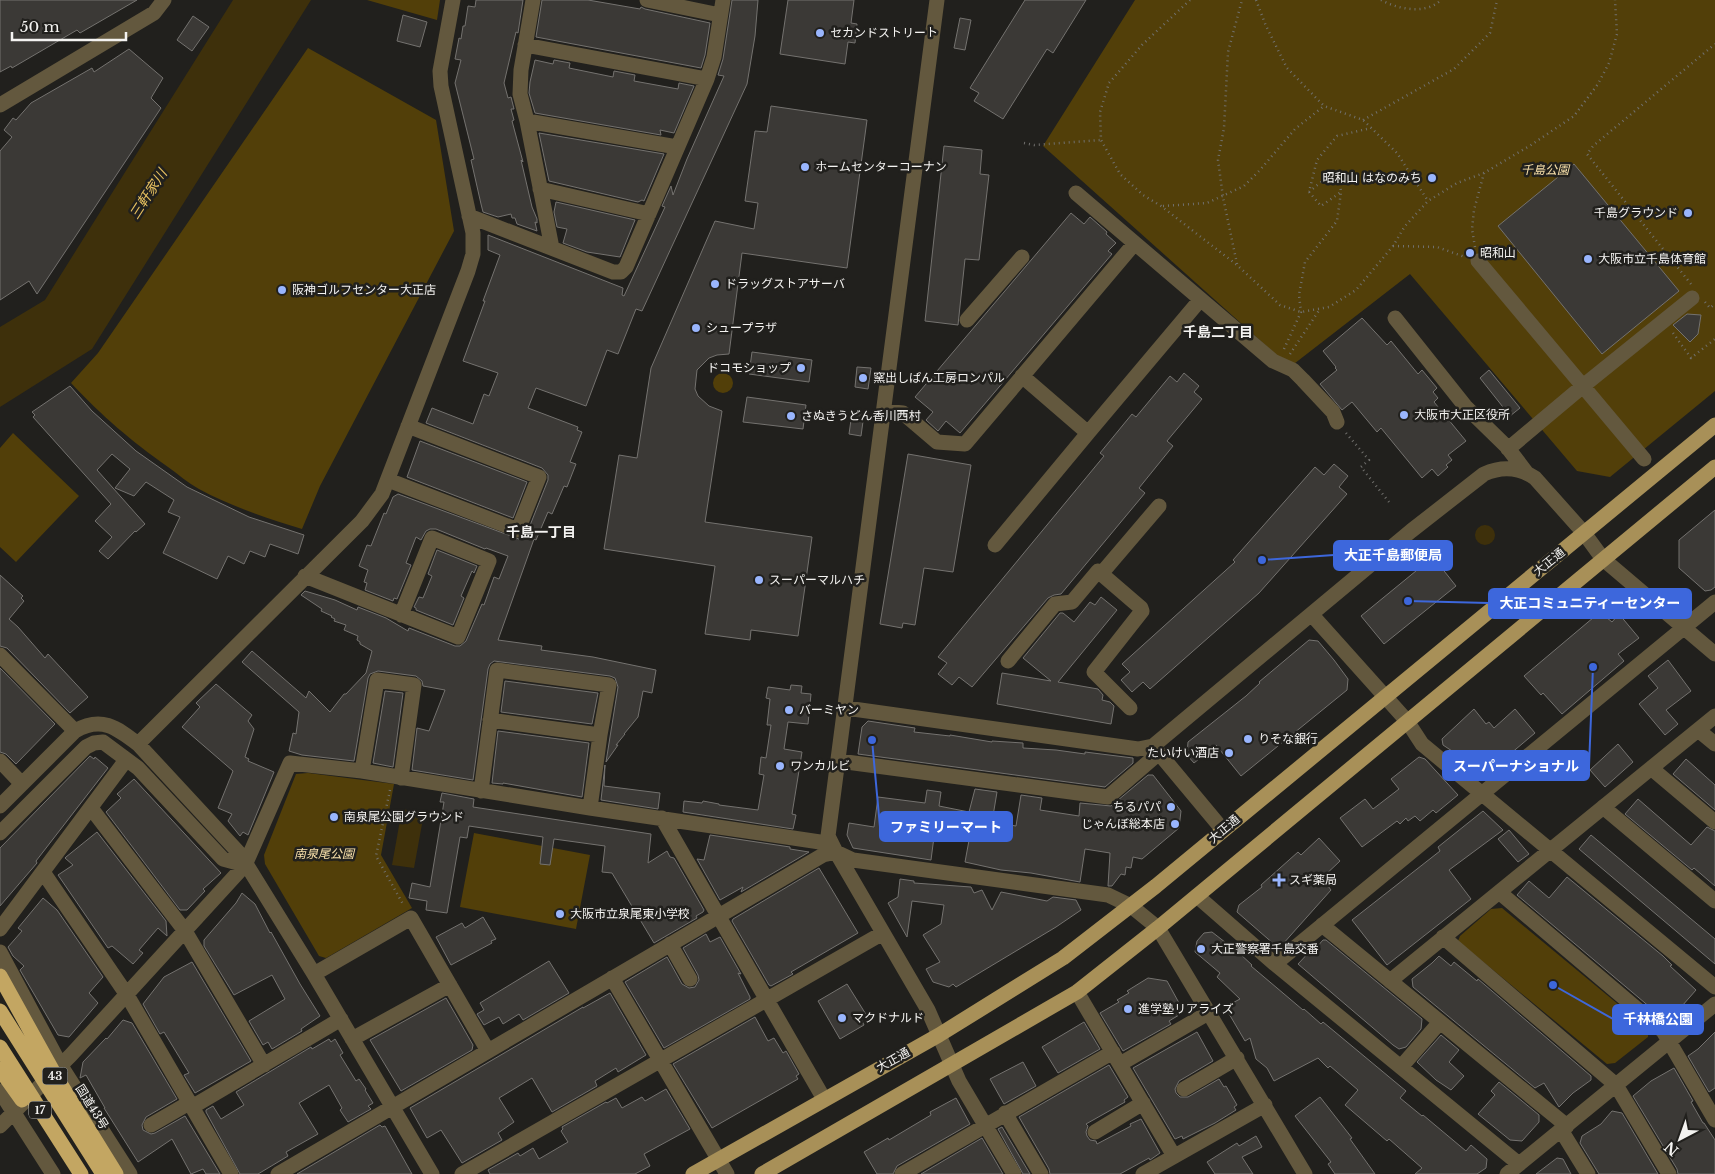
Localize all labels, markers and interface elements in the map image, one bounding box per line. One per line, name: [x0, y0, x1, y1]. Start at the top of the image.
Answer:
scale bar: [12, 10, 126, 42]
text: 50 m: [20, 17, 60, 36]
place label: セカンドストリート: [830, 25, 938, 40]
marker: セカンドストリート: [814, 27, 826, 39]
place label: ホームセンターコーナン: [815, 159, 947, 174]
marker: ホームセンターコーナン: [799, 161, 811, 173]
park label: 千島公園: [1521, 162, 1571, 177]
water label: 三軒家川: [125, 164, 172, 222]
place label: 昭和山 はなのみち: [1323, 170, 1422, 185]
marker: 昭和山 はなのみち: [1426, 172, 1438, 184]
place label: 千島グラウンド: [1594, 205, 1678, 220]
marker: 千島グラウンド: [1682, 207, 1694, 219]
place label: 昭和山: [1480, 245, 1516, 260]
marker: 昭和山: [1464, 247, 1476, 259]
place label: 大阪市立千島体育館: [1598, 251, 1706, 266]
marker: 大阪市立千島体育館: [1582, 253, 1594, 265]
place label: ドラッグストアサーバ: [725, 276, 845, 291]
marker: ドラッグストアサーバ: [709, 278, 721, 290]
place label: 阪神ゴルフセンター大正店: [292, 282, 436, 297]
marker: 阪神ゴルフセンター大正店: [276, 284, 288, 296]
place label: シュープラザ: [706, 320, 777, 335]
marker: シュープラザ: [690, 322, 702, 334]
district label: 千島二丁目: [1183, 323, 1253, 341]
place label: ドコモショップ: [707, 360, 791, 375]
marker: ドコモショップ: [795, 362, 807, 374]
place label: 窯出しぱん工房ロンパル: [873, 370, 1005, 385]
marker: 窯出しぱん工房ロンパル: [857, 372, 869, 384]
place label: 大阪市大正区役所: [1414, 407, 1510, 422]
place label: さぬきうどん香川西村: [801, 408, 922, 423]
marker: 大阪市大正区役所: [1398, 409, 1410, 421]
marker: さぬきうどん香川西村: [785, 410, 797, 422]
district label: 千島一丁目: [506, 523, 576, 541]
callout: 大正千島郵便局: [1334, 541, 1452, 570]
street label: 大正通: [1530, 544, 1567, 579]
text: 大正千島郵便局: [1344, 546, 1442, 564]
place label: スーパーマルハチ: [769, 572, 865, 587]
marker: スーパーマルハチ: [753, 574, 765, 586]
callout: 大正コミュニティーセンター: [1489, 589, 1691, 618]
text: 大正コミュニティーセンター: [1499, 594, 1681, 612]
place label: バーミヤン: [799, 702, 859, 717]
marker: バーミヤン: [783, 704, 795, 716]
place label: りそな銀行: [1258, 731, 1318, 746]
marker: りそな銀行: [1242, 733, 1254, 745]
place label: たいけい酒店: [1147, 745, 1219, 760]
marker: たいけい酒店: [1223, 747, 1235, 759]
callout: スーパーナショナル: [1443, 751, 1589, 780]
text: スーパーナショナル: [1453, 757, 1579, 775]
place label: ワンカルビ: [790, 758, 850, 773]
marker: ワンカルビ: [774, 760, 786, 772]
place label: ちるパパ: [1113, 799, 1161, 814]
marker: ちるパパ: [1165, 801, 1177, 813]
place label: 南泉尾公園グラウンド: [344, 809, 464, 824]
marker: 南泉尾公園グラウンド: [328, 811, 340, 823]
street label: 大正通: [1205, 811, 1242, 846]
callout: ファミリーマート: [880, 812, 1012, 841]
place label: じゃんぼ総本店: [1081, 816, 1165, 831]
text: ファミリーマート: [890, 818, 1002, 836]
marker: じゃんぼ総本店: [1169, 818, 1181, 830]
park label: 南泉尾公園: [294, 846, 356, 861]
place label: スギ薬局: [1289, 872, 1337, 887]
marker: スギ薬局: [1273, 874, 1285, 886]
place label: 大阪市立泉尾東小学校: [570, 906, 690, 921]
marker: 大阪市立泉尾東小学校: [554, 908, 566, 920]
place label: 大正警察署千島交番: [1211, 941, 1319, 956]
marker: 大正警察署千島交番: [1195, 943, 1207, 955]
place label: 進学塾リアライズ: [1138, 1001, 1234, 1016]
marker: 進学塾リアライズ: [1122, 1003, 1134, 1015]
callout: 千林橋公園: [1613, 1005, 1703, 1034]
place label: マクドナルド: [852, 1010, 924, 1025]
text: 千林橋公園: [1623, 1010, 1693, 1028]
marker: マクドナルド: [836, 1012, 848, 1024]
street label: 大正通: [873, 1044, 912, 1075]
road number: 43: [42, 1068, 68, 1084]
street label: 国道43号: [73, 1081, 112, 1132]
road number: 17: [29, 1102, 51, 1118]
north arrow: [1655, 1114, 1705, 1164]
text: N: [1661, 1138, 1682, 1160]

